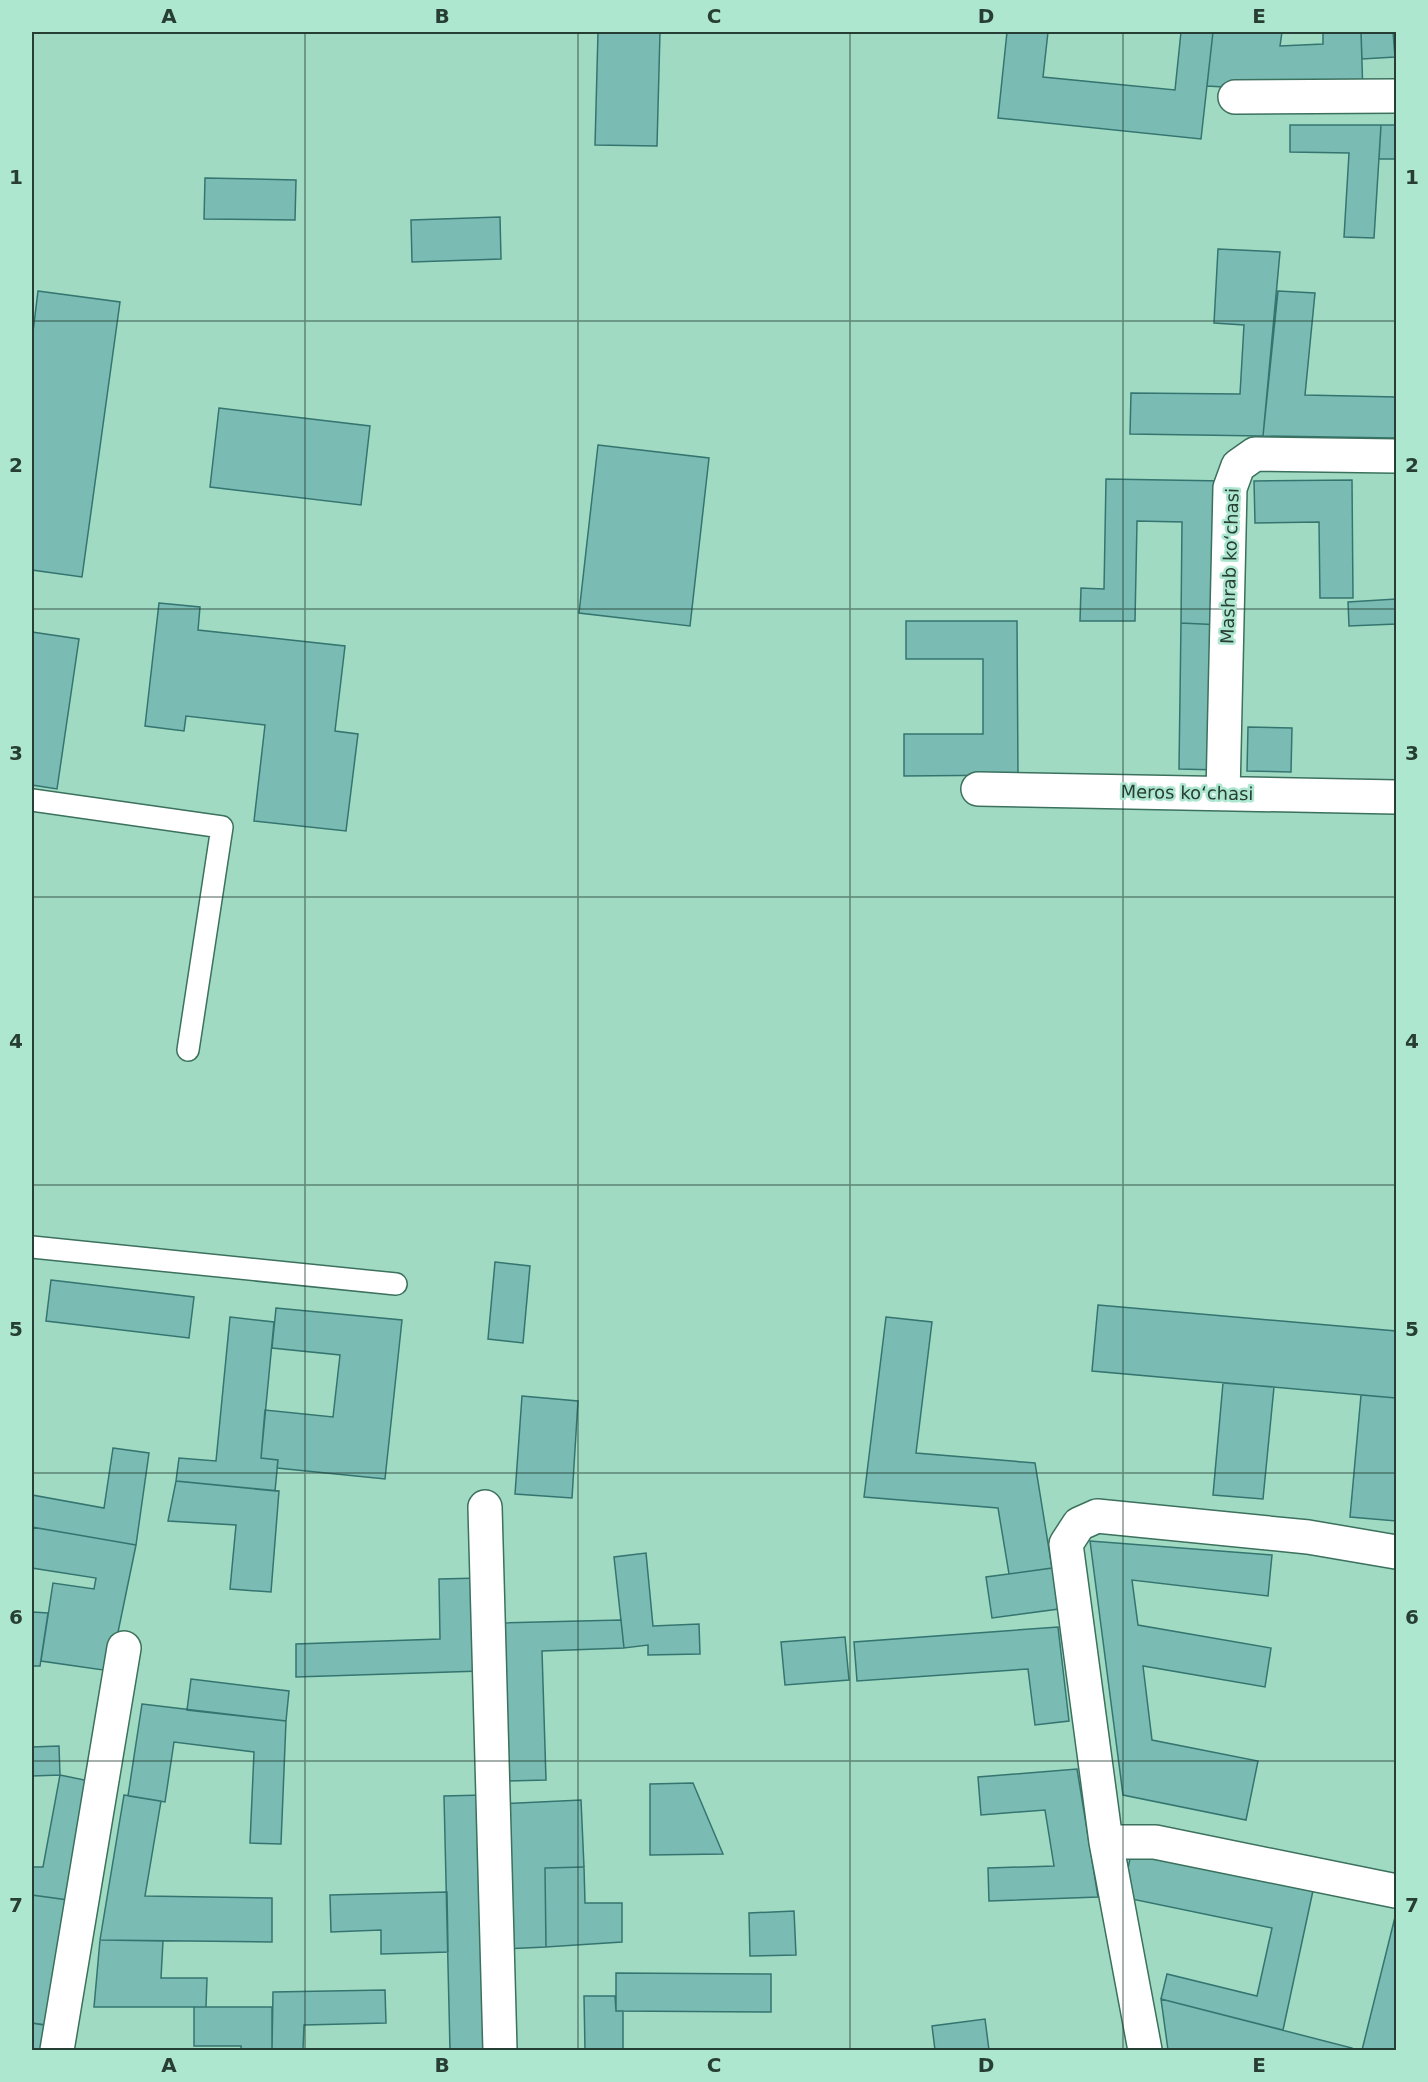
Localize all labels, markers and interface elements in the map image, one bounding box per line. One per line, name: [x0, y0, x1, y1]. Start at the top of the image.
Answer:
text: A: [161, 4, 177, 28]
text: B: [434, 4, 450, 28]
text: C: [707, 4, 721, 28]
text: D: [978, 4, 994, 28]
text: E: [1252, 4, 1266, 28]
text: 1: [9, 165, 23, 189]
text: 1: [1405, 165, 1419, 189]
text: 2: [9, 453, 23, 477]
text: 2: [1405, 453, 1419, 477]
street label: Mashrab koʻchasi: [1216, 488, 1243, 644]
text: 3: [9, 741, 23, 765]
text: 3: [1405, 741, 1419, 765]
street label: Meros koʻchasi: [1120, 781, 1254, 804]
text: 4: [9, 1029, 23, 1053]
text: 4: [1405, 1029, 1419, 1053]
text: 5: [9, 1317, 23, 1341]
text: 5: [1405, 1317, 1419, 1341]
text: 6: [9, 1605, 23, 1629]
text: 6: [1405, 1605, 1419, 1629]
text: 7: [9, 1893, 23, 1917]
text: 7: [1405, 1893, 1419, 1917]
text: A: [161, 2053, 177, 2077]
text: B: [434, 2053, 450, 2077]
text: C: [707, 2053, 721, 2077]
text: D: [978, 2053, 994, 2077]
text: E: [1252, 2053, 1266, 2077]

